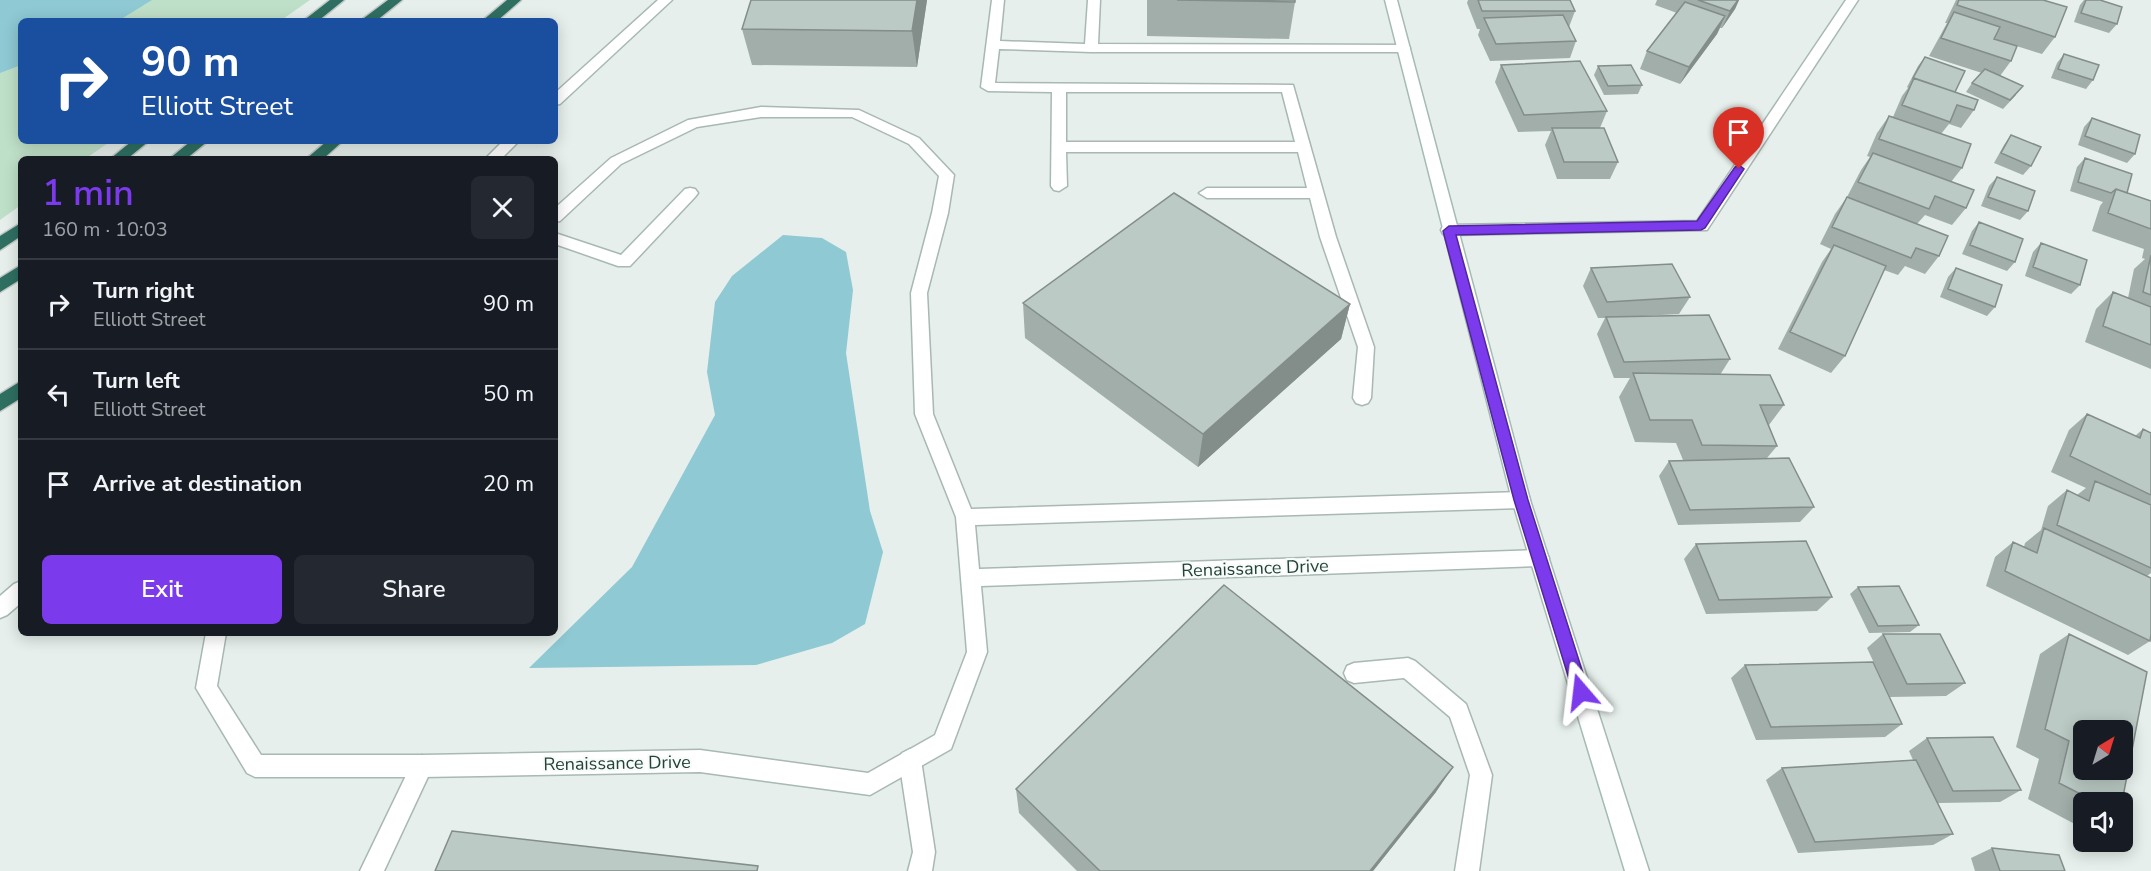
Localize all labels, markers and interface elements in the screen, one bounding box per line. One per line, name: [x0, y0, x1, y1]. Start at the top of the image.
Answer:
text: 90 m: [141, 34, 240, 91]
icon: right: [42, 42, 120, 120]
text: Elliott Street: [141, 88, 293, 125]
pin: [1713, 107, 1764, 169]
icon: arrive: [1722, 116, 1755, 149]
text: 1 min: [42, 169, 134, 218]
button: close: [471, 176, 534, 239]
text: 160 m · 10:03: [42, 216, 168, 243]
text: Turn right: [93, 276, 194, 306]
icon: right: [42, 288, 75, 321]
text: 90 m: [483, 289, 534, 319]
text: Elliott Street: [93, 306, 206, 333]
text: Turn left: [93, 366, 180, 396]
icon: left: [42, 378, 75, 411]
text: 50 m: [483, 379, 534, 409]
text: Elliott Street: [93, 396, 206, 423]
icon: arrive: [42, 468, 75, 501]
text: Arrive at destination: [93, 469, 302, 499]
text: 20 m: [483, 469, 534, 499]
street label: Renaissance Drive: [1181, 553, 1329, 583]
button: Exit: [42, 555, 282, 624]
button: Share: [294, 555, 534, 624]
position arrow: [1549, 660, 1613, 724]
north arrow: [2073, 720, 2133, 780]
map controls: [2073, 720, 2133, 852]
street label: Renaissance Drive: [543, 750, 691, 776]
button: sound: [2073, 792, 2133, 852]

